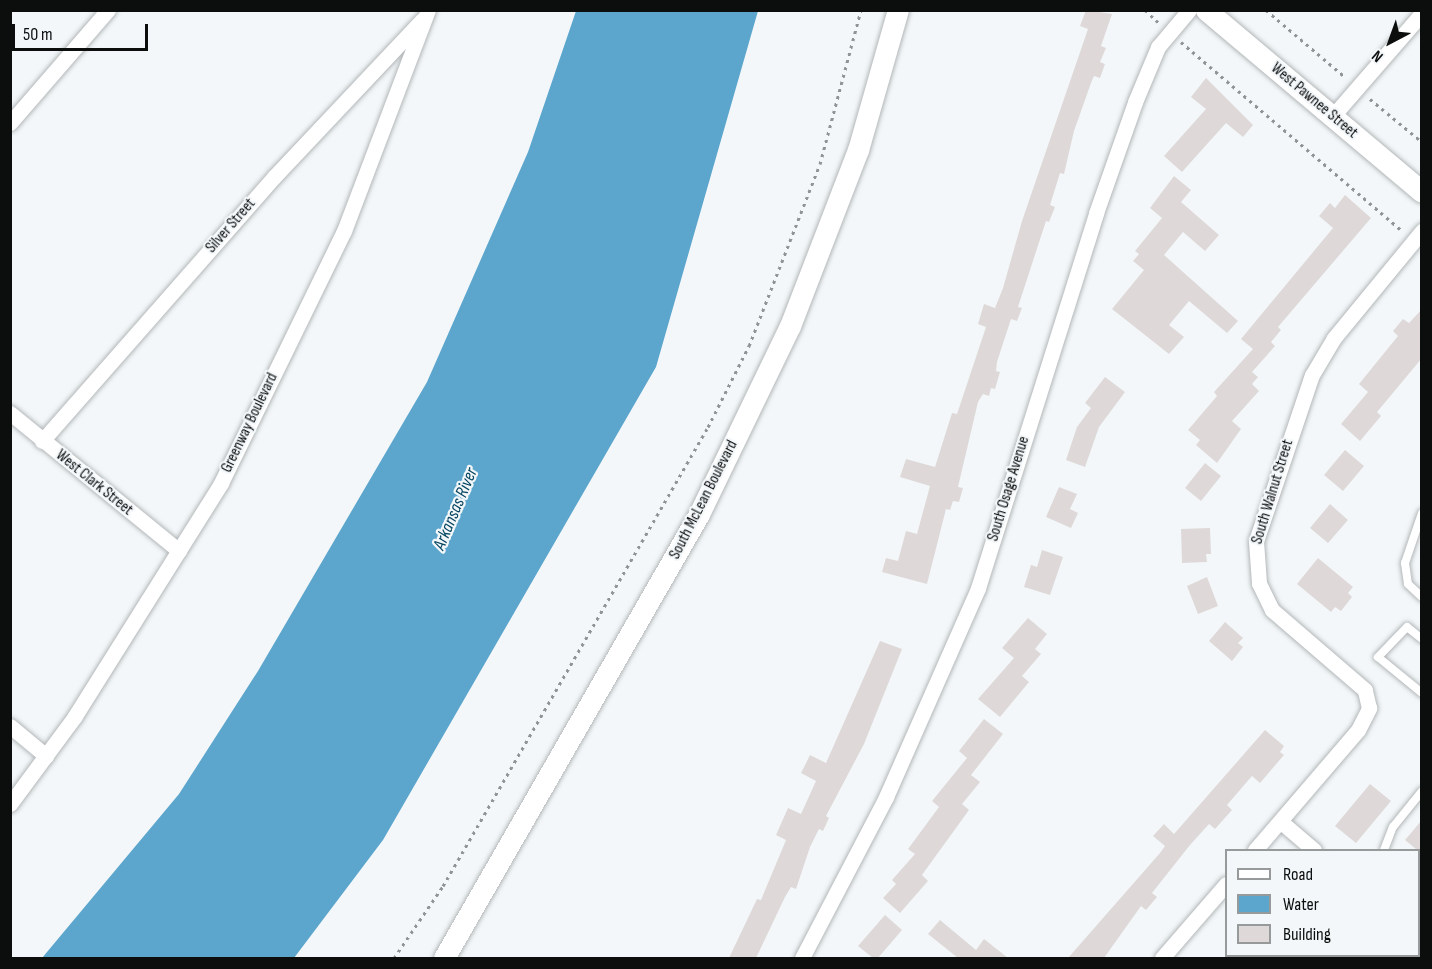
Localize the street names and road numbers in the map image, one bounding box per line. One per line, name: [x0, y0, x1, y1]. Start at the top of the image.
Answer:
street label: West Pawnee Street: [1267, 59, 1361, 143]
street label: Silver Street: [202, 195, 260, 257]
street label: Greenway Boulevard: [218, 370, 282, 476]
street label: South Osage Avenue: [984, 434, 1034, 544]
street label: South McLean Boulevard: [666, 437, 742, 563]
street label: South Walnut Street: [1248, 437, 1298, 547]
street label: West Clark Street: [52, 446, 136, 520]

